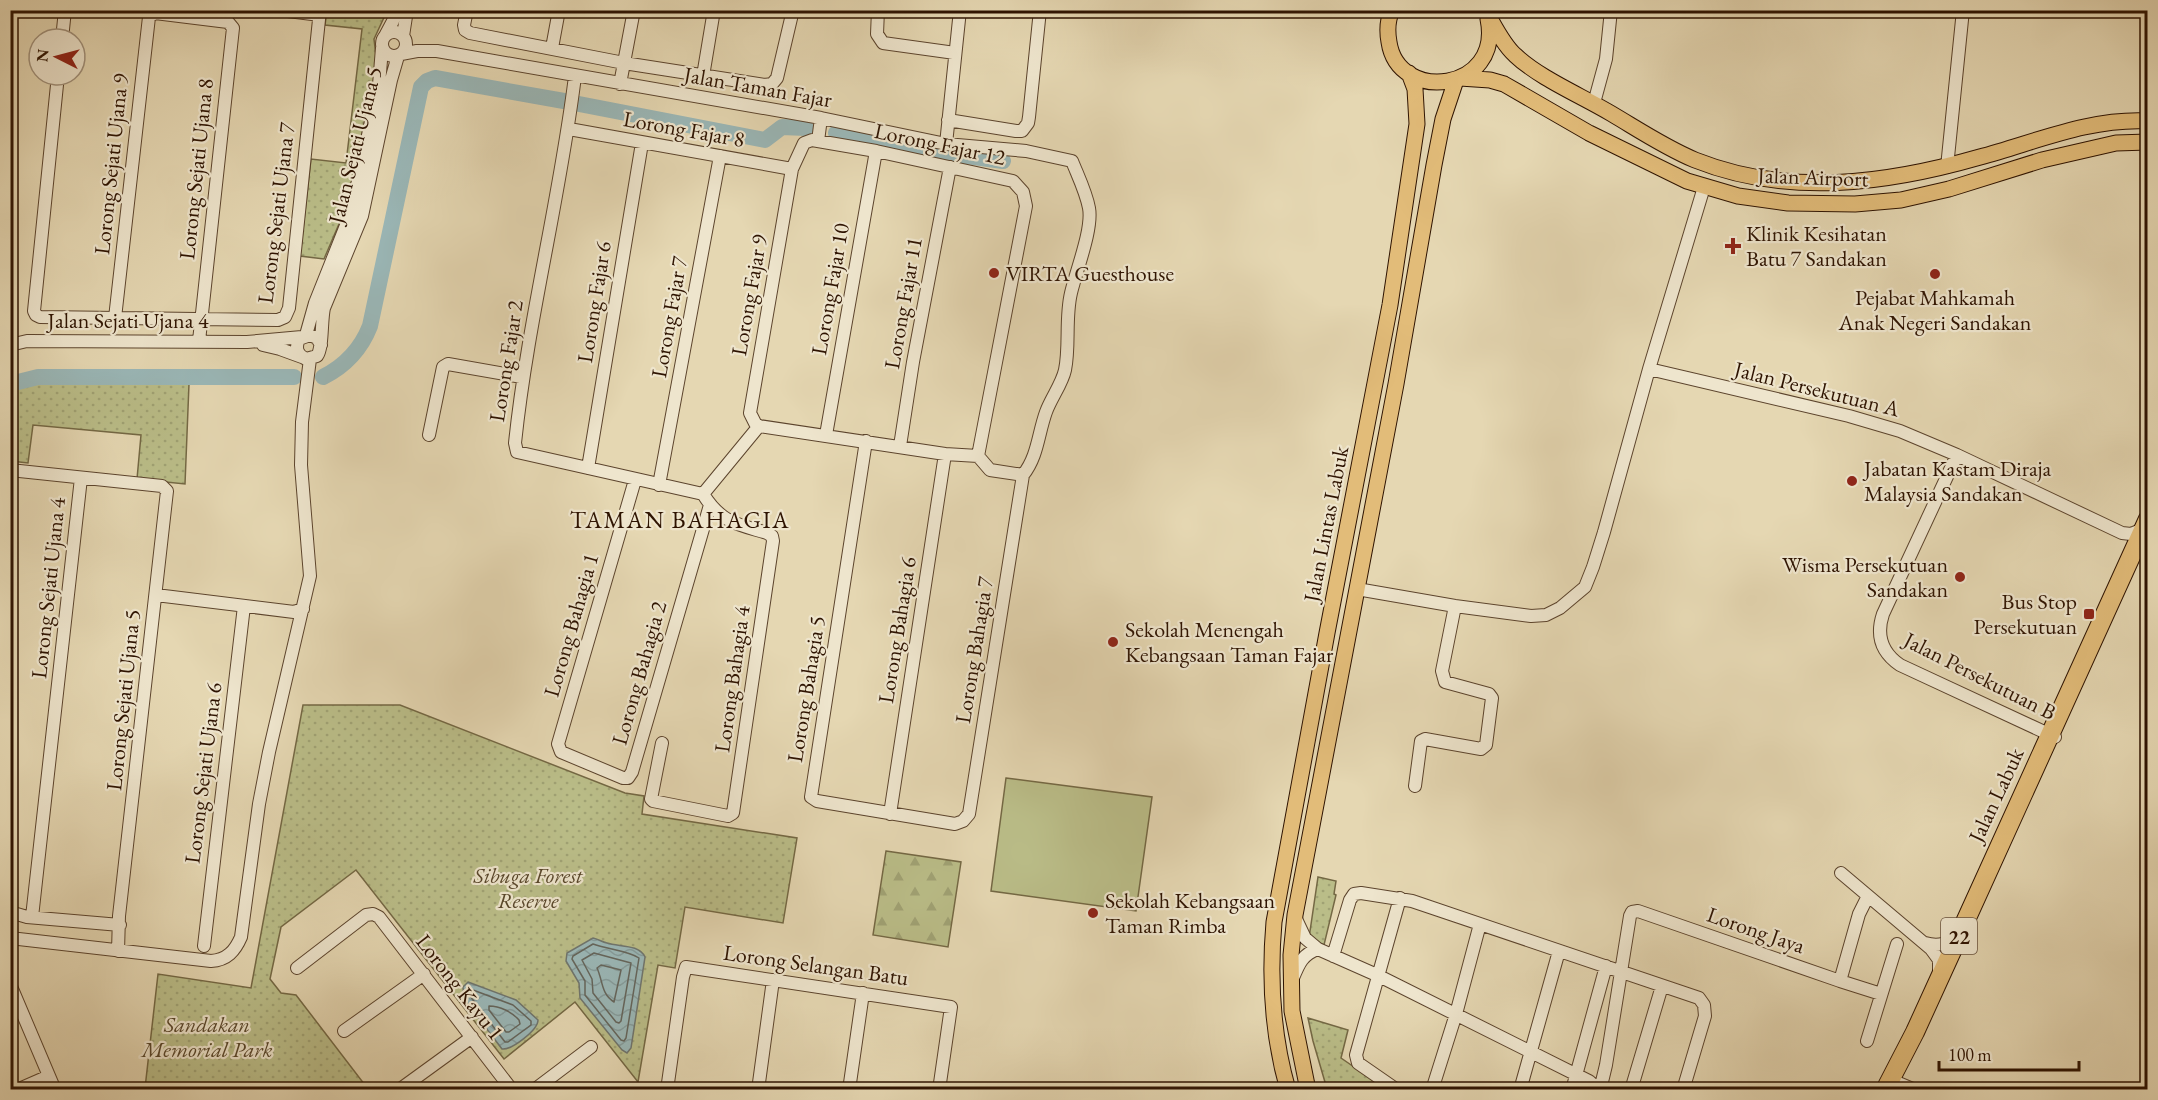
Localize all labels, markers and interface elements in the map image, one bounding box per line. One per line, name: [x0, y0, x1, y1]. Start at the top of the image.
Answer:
north arrow: [27, 27, 87, 87]
text: N: [31, 48, 54, 63]
street label: Jalan Taman Fajar: [680, 59, 835, 114]
street label: Jalan Sejati Ujana 5: [321, 63, 389, 229]
street label: Lorong Sejati Ujana 9: [87, 71, 135, 256]
street label: Lorong Sejati Ujana 8: [172, 77, 220, 261]
street label: Lorong Fajar 8: [621, 104, 747, 154]
street label: Lorong Fajar 12: [872, 116, 1009, 172]
street label: Lorong Sejati Ujana 7: [251, 120, 302, 305]
street label: Jalan Airport: [1755, 161, 1869, 193]
place label: Klinik Kesihatan Batu 7 Sandakan: [1746, 219, 1887, 273]
street label: Lorong Fajar 10: [804, 220, 856, 357]
street label: Lorong Fajar 9: [724, 232, 774, 358]
street label: Lorong Fajar 11: [877, 235, 929, 371]
marker: Klinik Kesihatan Batu 7 Sandakan: [1724, 237, 1742, 255]
street label: Lorong Fajar 6: [570, 239, 618, 365]
street label: Lorong Fajar 7: [644, 254, 694, 380]
place label: VIRTA Guesthouse: [1006, 259, 1174, 288]
marker: VIRTA Guesthouse: [987, 266, 1001, 280]
marker: Pejabat Mahkamah Anak Negeri Sandakan: [1928, 267, 1942, 281]
place label: Pejabat Mahkamah Anak Negeri Sandakan: [1838, 283, 2032, 337]
street label: Lorong Fajar 2: [482, 298, 530, 424]
street label: Jalan Sejati Ujana 4: [46, 306, 209, 335]
street label: Jalan Persekutuan A: [1729, 354, 1903, 424]
street label: Jalan Lintas Labuk: [1296, 443, 1355, 606]
place label: Jabatan Kastam Diraja Malaysia Sandakan: [1862, 454, 2052, 508]
marker: Jabatan Kastam Diraja Malaysia Sandakan: [1845, 474, 1859, 488]
street label: Lorong Sejati Ujana 4: [24, 495, 72, 680]
district label: TAMAN BAHAGIA: [570, 504, 790, 535]
street label: Lorong Bahagia 1: [537, 550, 605, 700]
place label: Wisma Persekutuan Sandakan: [1782, 550, 1948, 604]
street label: Lorong Bahagia 6: [871, 554, 923, 705]
marker: Wisma Persekutuan Sandakan: [1953, 570, 1967, 584]
street label: Lorong Bahagia 7: [948, 574, 1000, 725]
place label: Bus Stop Persekutuan: [1974, 587, 2077, 641]
street label: Lorong Bahagia 2: [605, 597, 673, 748]
street label: Lorong Bahagia 4: [707, 603, 757, 754]
marker: Bus Stop Persekutuan: [2082, 607, 2096, 621]
street label: Lorong Sejati Ujana 5: [99, 608, 147, 792]
street label: Lorong Bahagia 5: [780, 614, 832, 764]
place label: Sekolah Menengah Kebangsaan Taman Fajar: [1125, 615, 1334, 669]
street label: Jalan Persekutuan B: [1897, 624, 2061, 727]
marker: Sekolah Menengah Kebangsaan Taman Fajar: [1106, 635, 1120, 649]
street label: Lorong Sejati Ujana 6: [178, 680, 229, 865]
street label: Jalan Labuk: [1961, 742, 2031, 849]
park label: Sibuga Forest Reserve: [472, 861, 584, 915]
place label: Sekolah Kebangsaan Taman Rimba: [1105, 886, 1276, 940]
street label: Lorong Jaya: [1703, 900, 1809, 960]
marker: Sekolah Kebangsaan Taman Rimba: [1086, 906, 1100, 920]
road number: 22: [1941, 918, 1977, 954]
street label: Lorong Kayu 1: [409, 928, 511, 1046]
street label: Lorong Selangan Batu: [722, 938, 911, 992]
park label: Sandakan Memorial Park: [139, 1010, 273, 1064]
scale bar: [1939, 1034, 2078, 1072]
text: 100 m: [1948, 1043, 1992, 1066]

